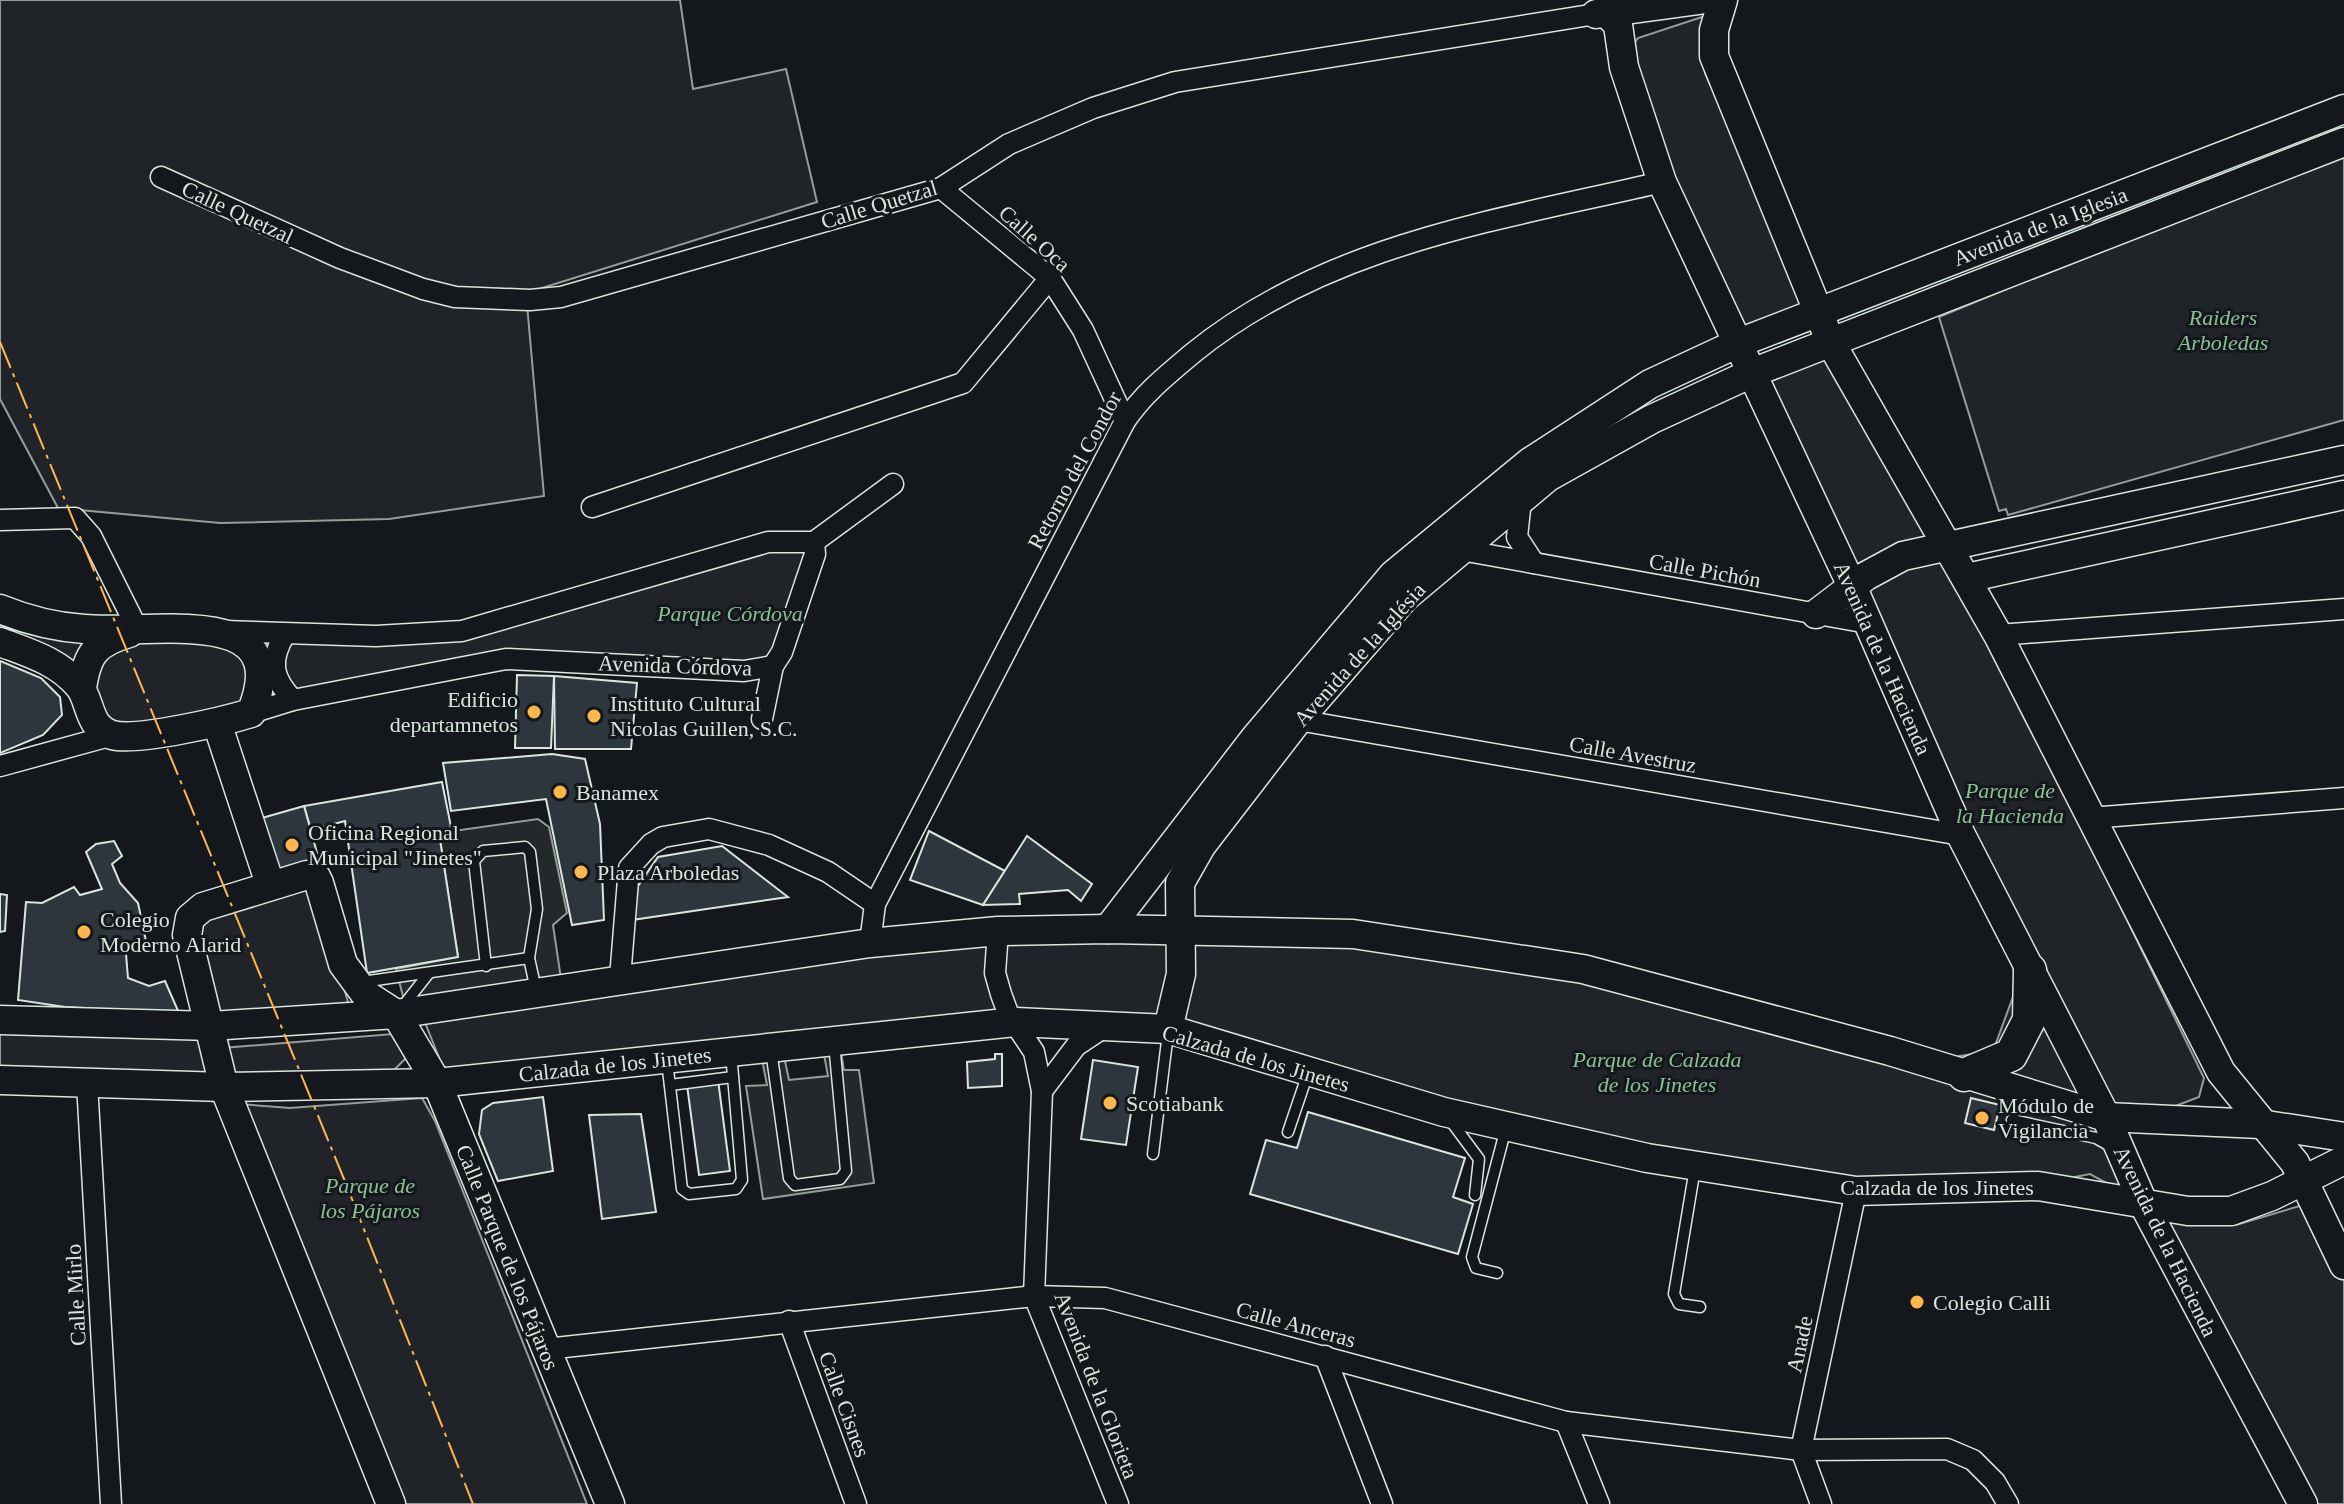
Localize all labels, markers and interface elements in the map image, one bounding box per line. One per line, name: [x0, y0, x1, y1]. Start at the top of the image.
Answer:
street label: Calle Quetzal: [818, 175, 940, 234]
street label: Calle Quetzal: [178, 176, 298, 249]
street label: Avenida de la Iglesia: [1949, 182, 2131, 271]
street label: Calle Oca: [994, 200, 1076, 277]
park label: Raiders Arboledas: [2176, 305, 2268, 355]
street label: Retorno del Condor: [1022, 387, 1127, 553]
street label: Calle Pichón: [1647, 548, 1763, 593]
street label: Avenida de la Hacienda: [1829, 558, 1937, 759]
street label: Avenida de la Iglésia: [1288, 577, 1431, 731]
park label: Parque Córdova: [656, 601, 803, 626]
street label: Avenida Córdova: [598, 650, 753, 681]
place label: Edificio departamnetos: [390, 687, 518, 737]
place label: Instituto Cultural Nicolas Guillen, S.C.: [610, 691, 798, 741]
marker: Edificio departamnetos: [525, 703, 543, 721]
marker: Instituto Cultural Nicolas Guillen, S.C.: [585, 707, 603, 725]
street label: Calle Avestruz: [1567, 731, 1699, 778]
park label: Parque de la Hacienda: [1956, 778, 2064, 828]
place label: Banamex: [576, 780, 659, 805]
marker: Banamex: [551, 783, 569, 801]
place label: Oficina Regional Municipal "Jinetes": [308, 820, 482, 870]
marker: Oficina Regional Municipal "Jinetes": [283, 836, 301, 854]
place label: Plaza Arboledas: [597, 860, 739, 885]
marker: Plaza Arboledas: [572, 863, 590, 881]
place label: Colegio Moderno Alarid: [100, 907, 241, 957]
marker: Colegio Moderno Alarid: [75, 923, 93, 941]
street label: Calzada de los Jinetes: [1159, 1020, 1352, 1097]
street label: Calzada de los Jinetes: [517, 1042, 713, 1087]
park label: Parque de Calzada de los Jinetes: [1571, 1047, 1742, 1097]
place label: Scotiabank: [1126, 1091, 1224, 1116]
place label: Módulo de Vigilancia: [1998, 1093, 2094, 1143]
marker: Scotiabank: [1101, 1094, 1119, 1112]
marker: Módulo de Vigilancia: [1973, 1109, 1991, 1127]
street label: Calle Parque de los Pájaros: [451, 1141, 564, 1373]
street label: Avenida de la Hacienda: [2108, 1142, 2223, 1341]
park label: Parque de los Pájaros: [320, 1173, 420, 1223]
street label: Calzada de los Jinetes: [1840, 1175, 2034, 1200]
street label: Calle Mirlo: [60, 1243, 91, 1347]
street label: Avenida de la Glorieta: [1049, 1288, 1144, 1482]
place label: Colegio Calli: [1933, 1290, 2051, 1315]
marker: Colegio Calli: [1908, 1293, 1926, 1311]
street label: Calle Anceras: [1233, 1297, 1358, 1352]
street label: Anade: [1781, 1313, 1818, 1375]
street label: Calle Cisnes: [814, 1348, 875, 1460]

